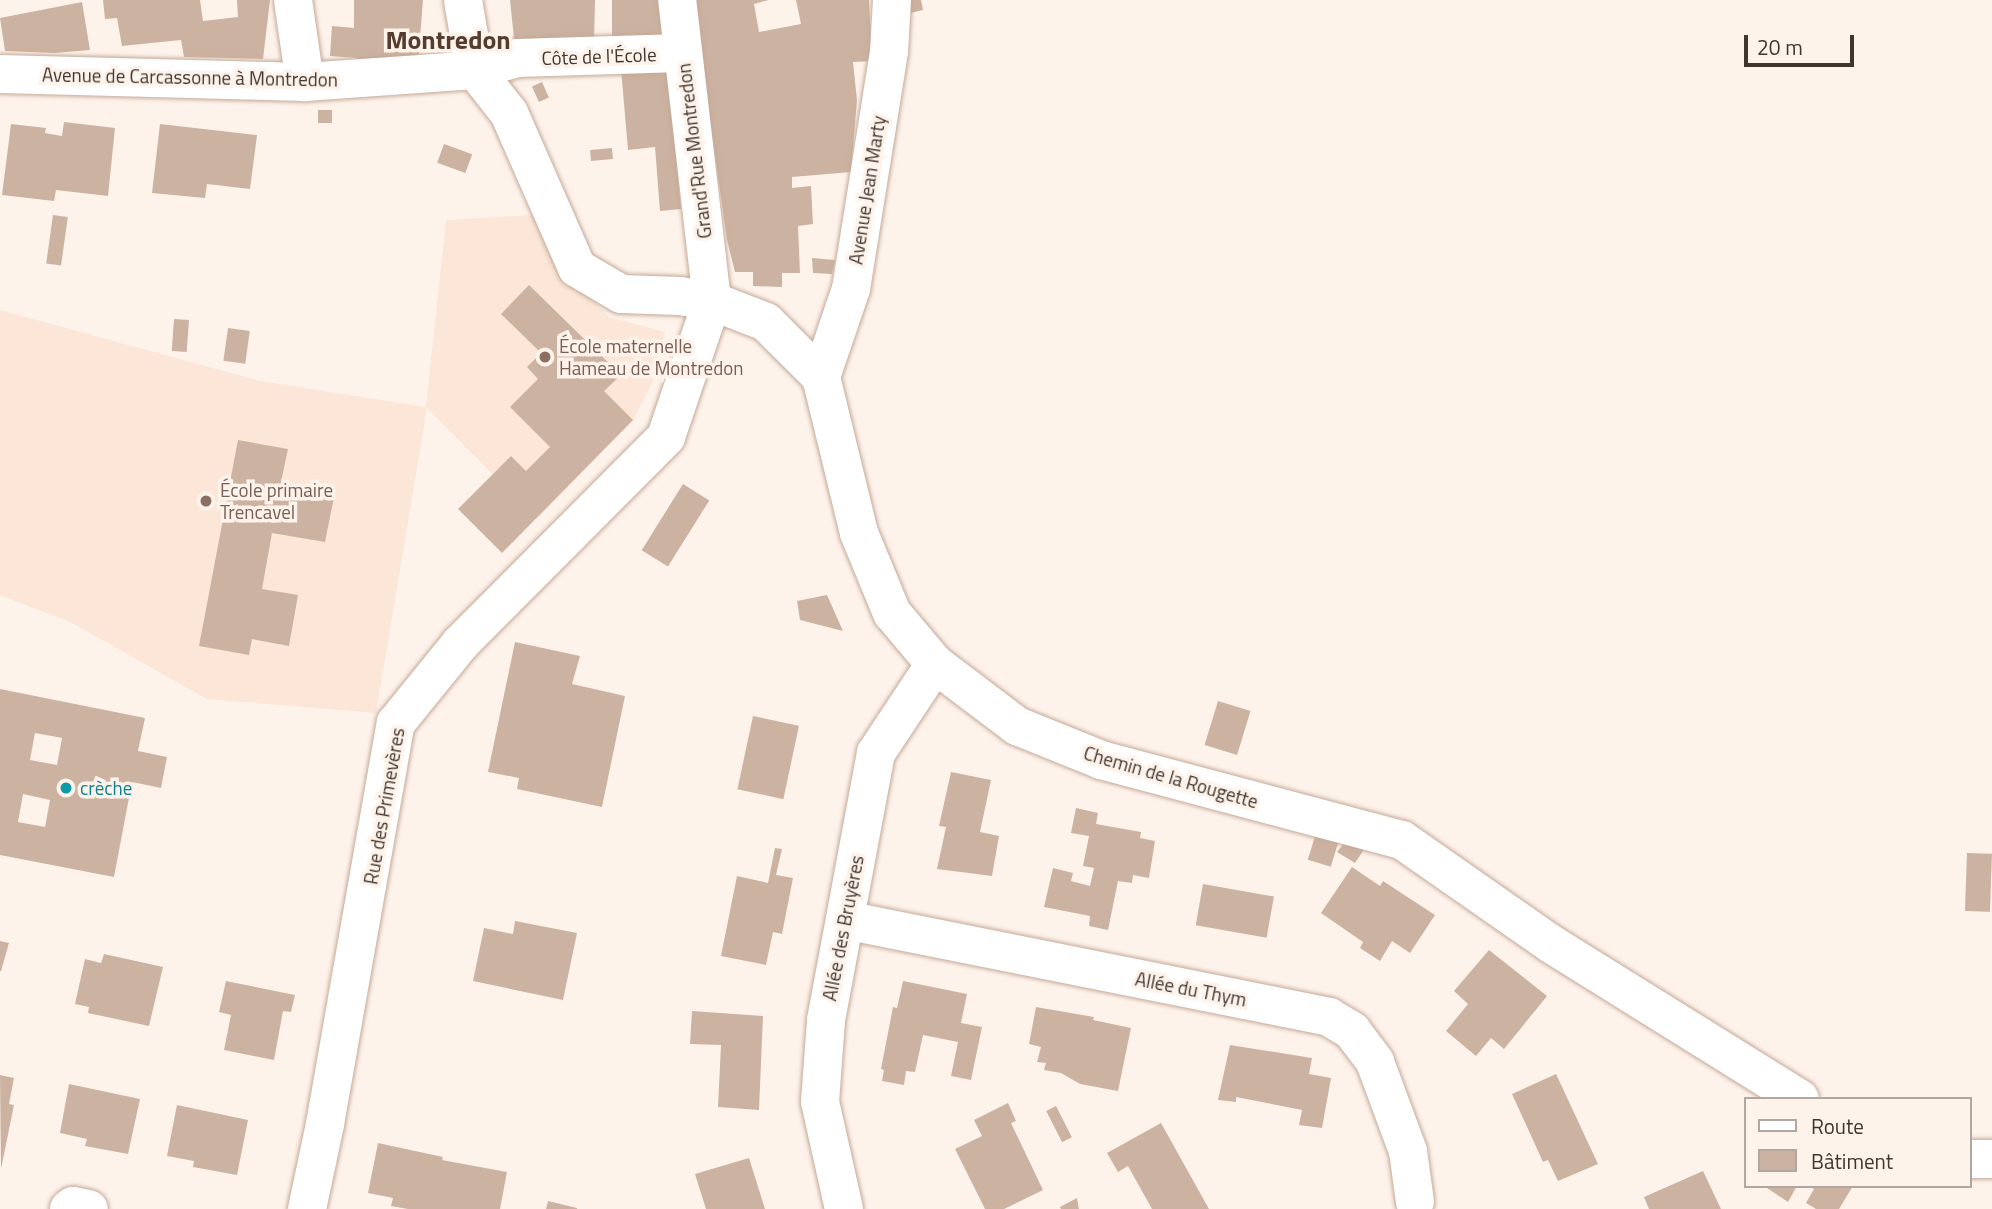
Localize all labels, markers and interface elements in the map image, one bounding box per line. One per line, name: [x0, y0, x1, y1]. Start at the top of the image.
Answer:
scale bar: [1747, 21, 1857, 65]
district label: Montredon: [385, 24, 511, 56]
text: 20 m: [1757, 31, 1803, 63]
street label: Côte de l'École: [541, 43, 657, 69]
street label: Grand'Rue Montredon: [672, 62, 716, 240]
street label: Avenue de Carcassonne à Montredon: [42, 63, 338, 91]
street label: Avenue Jean Marty: [844, 114, 890, 266]
place label: École maternelle Hameau de Montredon: [559, 335, 743, 379]
marker: École maternelle Hameau de Montredon: [537, 349, 553, 365]
place label: École primaire Trencavel: [220, 479, 333, 523]
marker: École primaire Trencavel: [198, 493, 214, 509]
street label: Rue des Primevères: [359, 726, 409, 886]
street label: Chemin de la Rougette: [1081, 741, 1261, 813]
place label: crèche: [80, 777, 132, 799]
marker: crèche: [58, 780, 74, 796]
street label: Allée des Bruyères: [818, 853, 868, 1003]
street label: Allée du Thym: [1133, 967, 1249, 1011]
legend: [1744, 1097, 1971, 1188]
text: Route: [1811, 1110, 1864, 1142]
text: Bâtiment: [1811, 1145, 1893, 1177]

